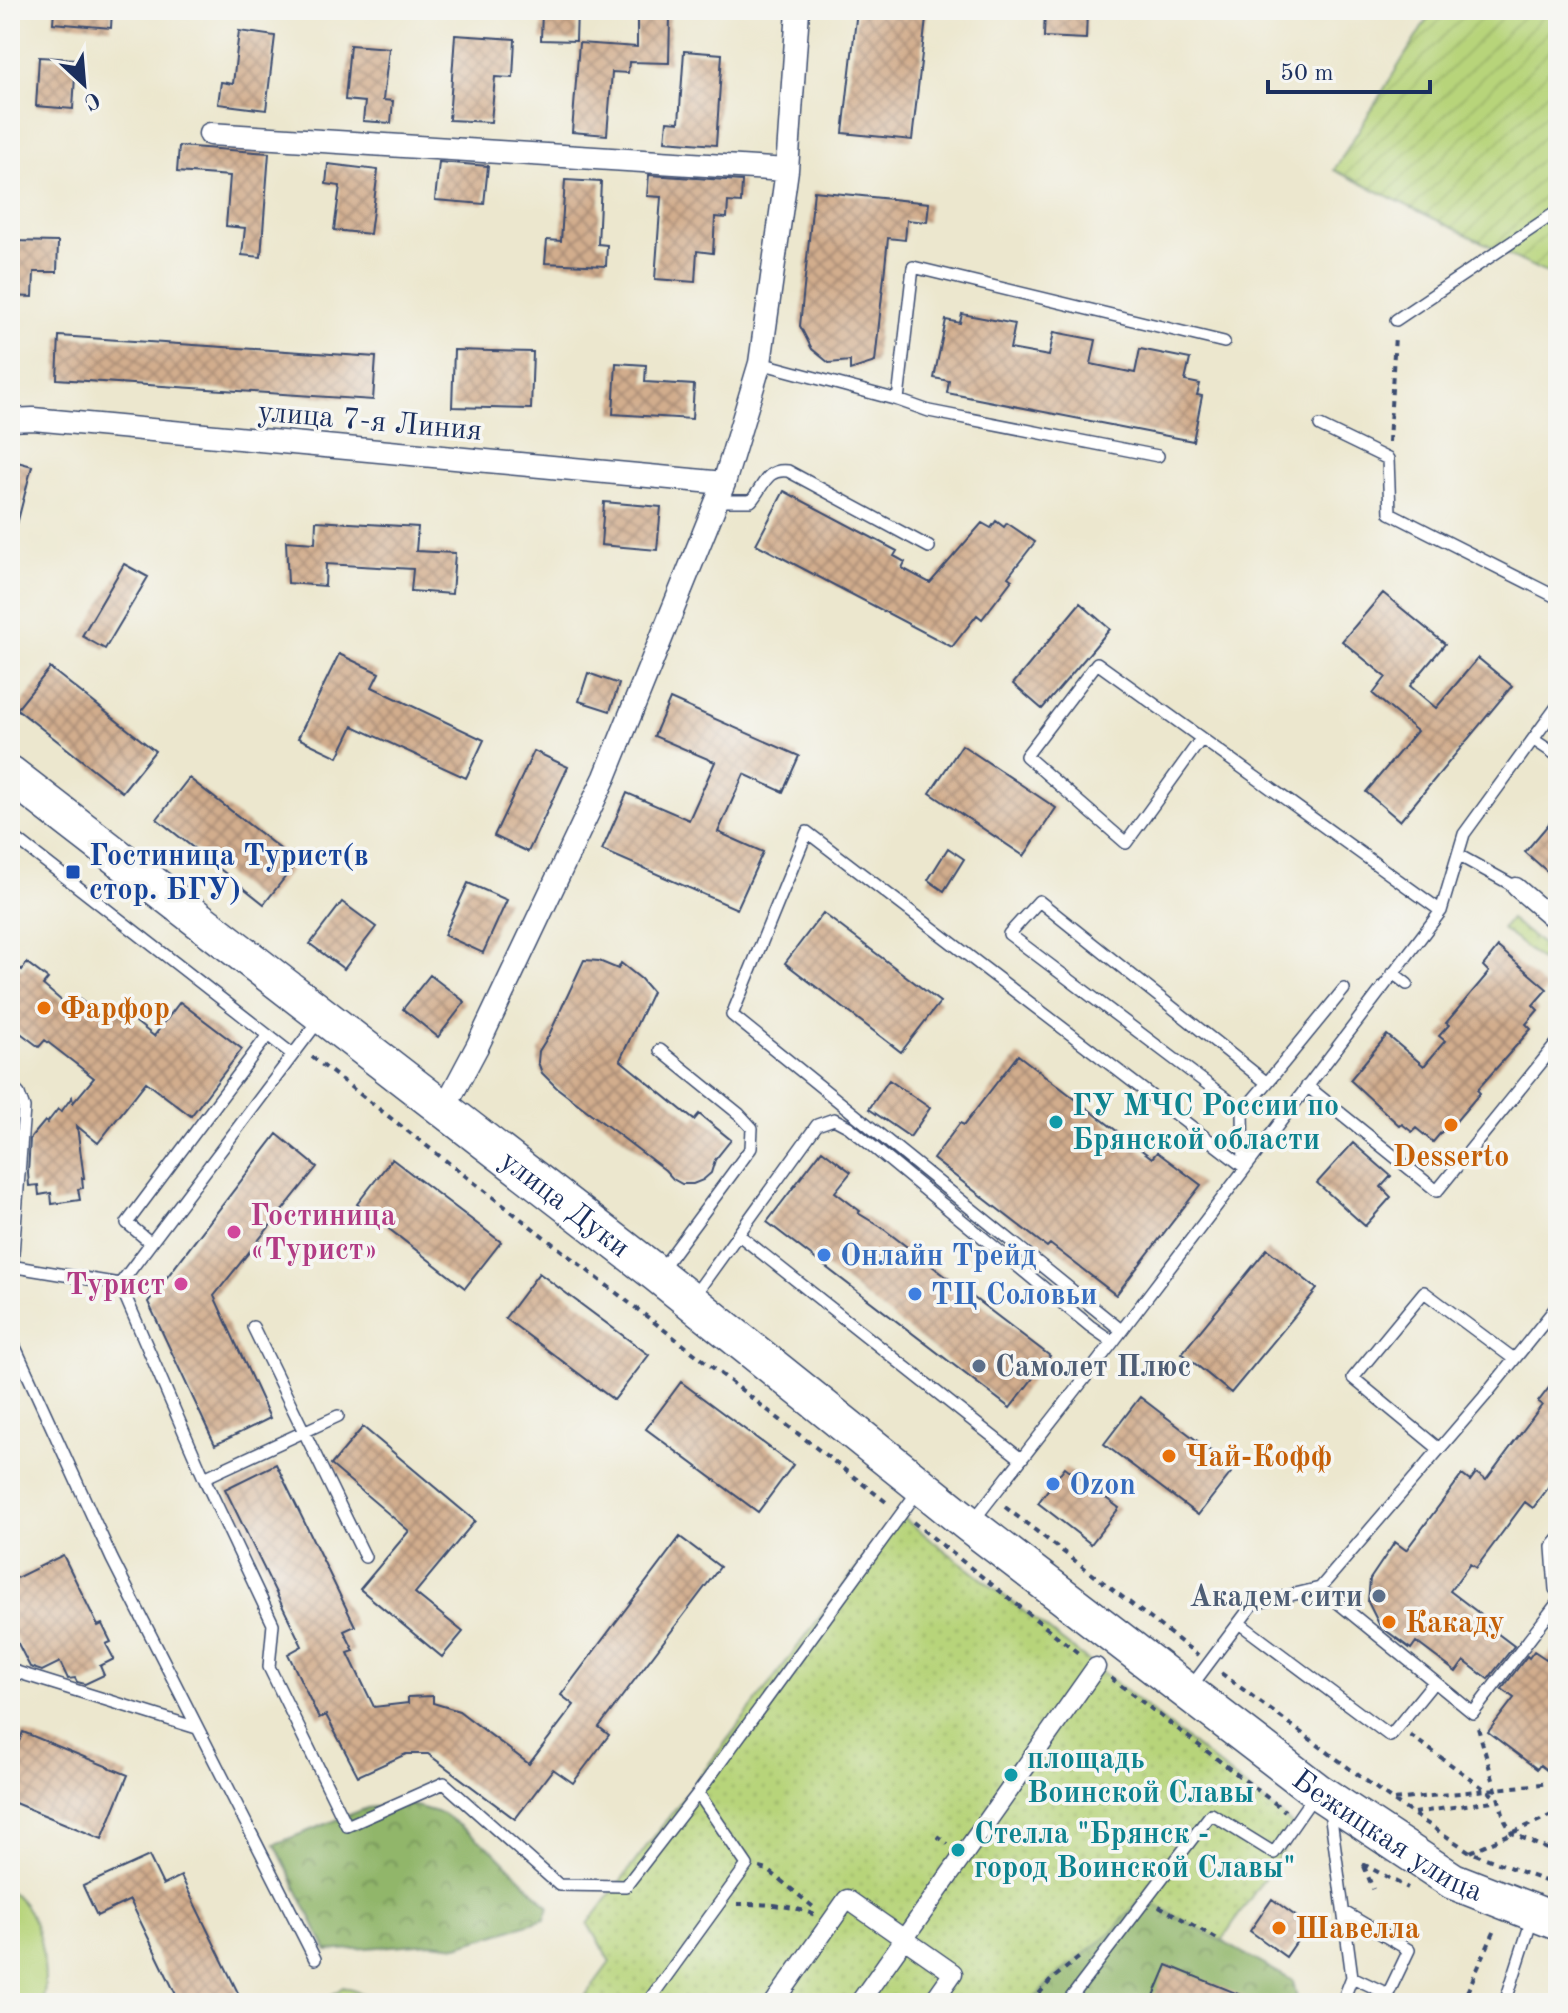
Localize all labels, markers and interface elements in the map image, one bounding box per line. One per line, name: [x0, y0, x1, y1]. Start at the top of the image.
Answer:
north arrow: [44, 44, 124, 124]
scale bar: [1268, 44, 1430, 94]
text: 50 m: [1280, 62, 1334, 86]
text: С: [81, 87, 103, 113]
street label: улица 7-я Линия: [256, 397, 483, 447]
place label: Гостиница Турист(в стор. БГУ): [89, 842, 369, 906]
marker: Гостиница Турист(в стор. БГУ): [64, 863, 82, 881]
place label: Фарфор: [60, 995, 170, 1025]
marker: Фарфор: [35, 999, 53, 1017]
place label: ГУ МЧС России по Брянской области: [1072, 1092, 1339, 1156]
marker: ГУ МЧС России по Брянской области: [1047, 1113, 1065, 1131]
marker: Desserto: [1442, 1116, 1460, 1134]
place label: Desserto: [1393, 1143, 1509, 1173]
street label: улица Дуки: [494, 1146, 635, 1264]
place label: Гостиница «Турист»: [250, 1202, 396, 1266]
marker: Гостиница «Турист»: [225, 1223, 243, 1241]
place label: Онлайн Трейд: [840, 1242, 1036, 1272]
marker: Онлайн Трейд: [815, 1246, 833, 1264]
place label: Турист: [66, 1271, 165, 1301]
marker: Турист: [172, 1275, 190, 1293]
place label: ТЦ Соловьи: [931, 1281, 1097, 1311]
marker: ТЦ Соловьи: [906, 1285, 924, 1303]
place label: Самолет Плюс: [995, 1353, 1192, 1383]
marker: Самолет Плюс: [970, 1357, 988, 1375]
place label: Чай-Кофф: [1185, 1443, 1332, 1473]
marker: Чай-Кофф: [1160, 1447, 1178, 1465]
place label: Ozon: [1069, 1471, 1136, 1501]
marker: Ozon: [1044, 1475, 1062, 1493]
place label: Академ сити: [1189, 1583, 1363, 1613]
marker: Академ сити: [1370, 1587, 1388, 1605]
place label: Какаду: [1405, 1609, 1505, 1639]
marker: Какаду: [1380, 1613, 1398, 1631]
place label: площадь Воинской Славы: [1027, 1745, 1254, 1809]
street label: Бежицкая улица: [1286, 1765, 1487, 1908]
marker: площадь Воинской Славы: [1002, 1766, 1020, 1784]
place label: Стелла "Брянск - город Воинской Славы": [974, 1820, 1295, 1884]
marker: Стелла "Брянск - город Воинской Славы": [949, 1841, 967, 1859]
place label: Шавелла: [1295, 1915, 1420, 1945]
marker: Шавелла: [1270, 1919, 1288, 1937]

